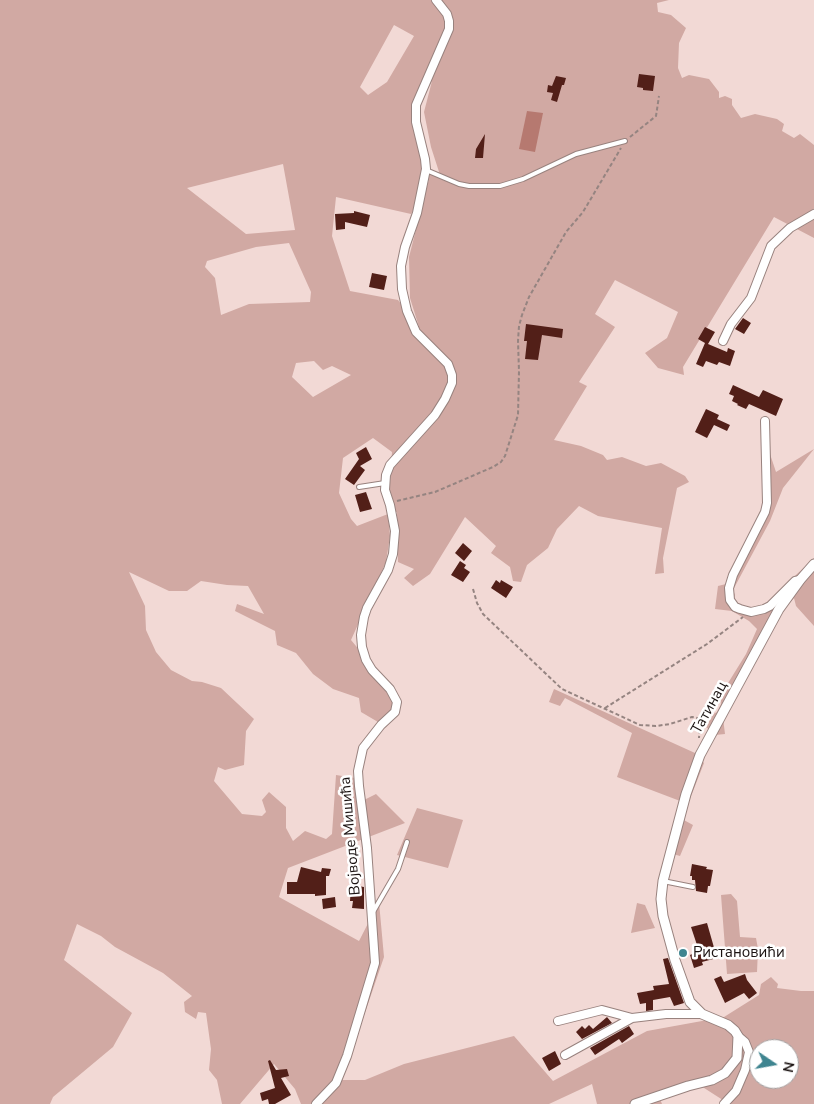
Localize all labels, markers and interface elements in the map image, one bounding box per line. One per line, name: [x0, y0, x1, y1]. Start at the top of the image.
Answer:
street label: Татинац: [688, 679, 732, 737]
street label: Војводе Мишића: [337, 776, 365, 896]
place label: Ристановићи: [693, 944, 785, 962]
marker: Ристановићи: [677, 947, 689, 959]
north arrow: [749, 1039, 799, 1089]
text: N: [778, 1060, 799, 1074]

